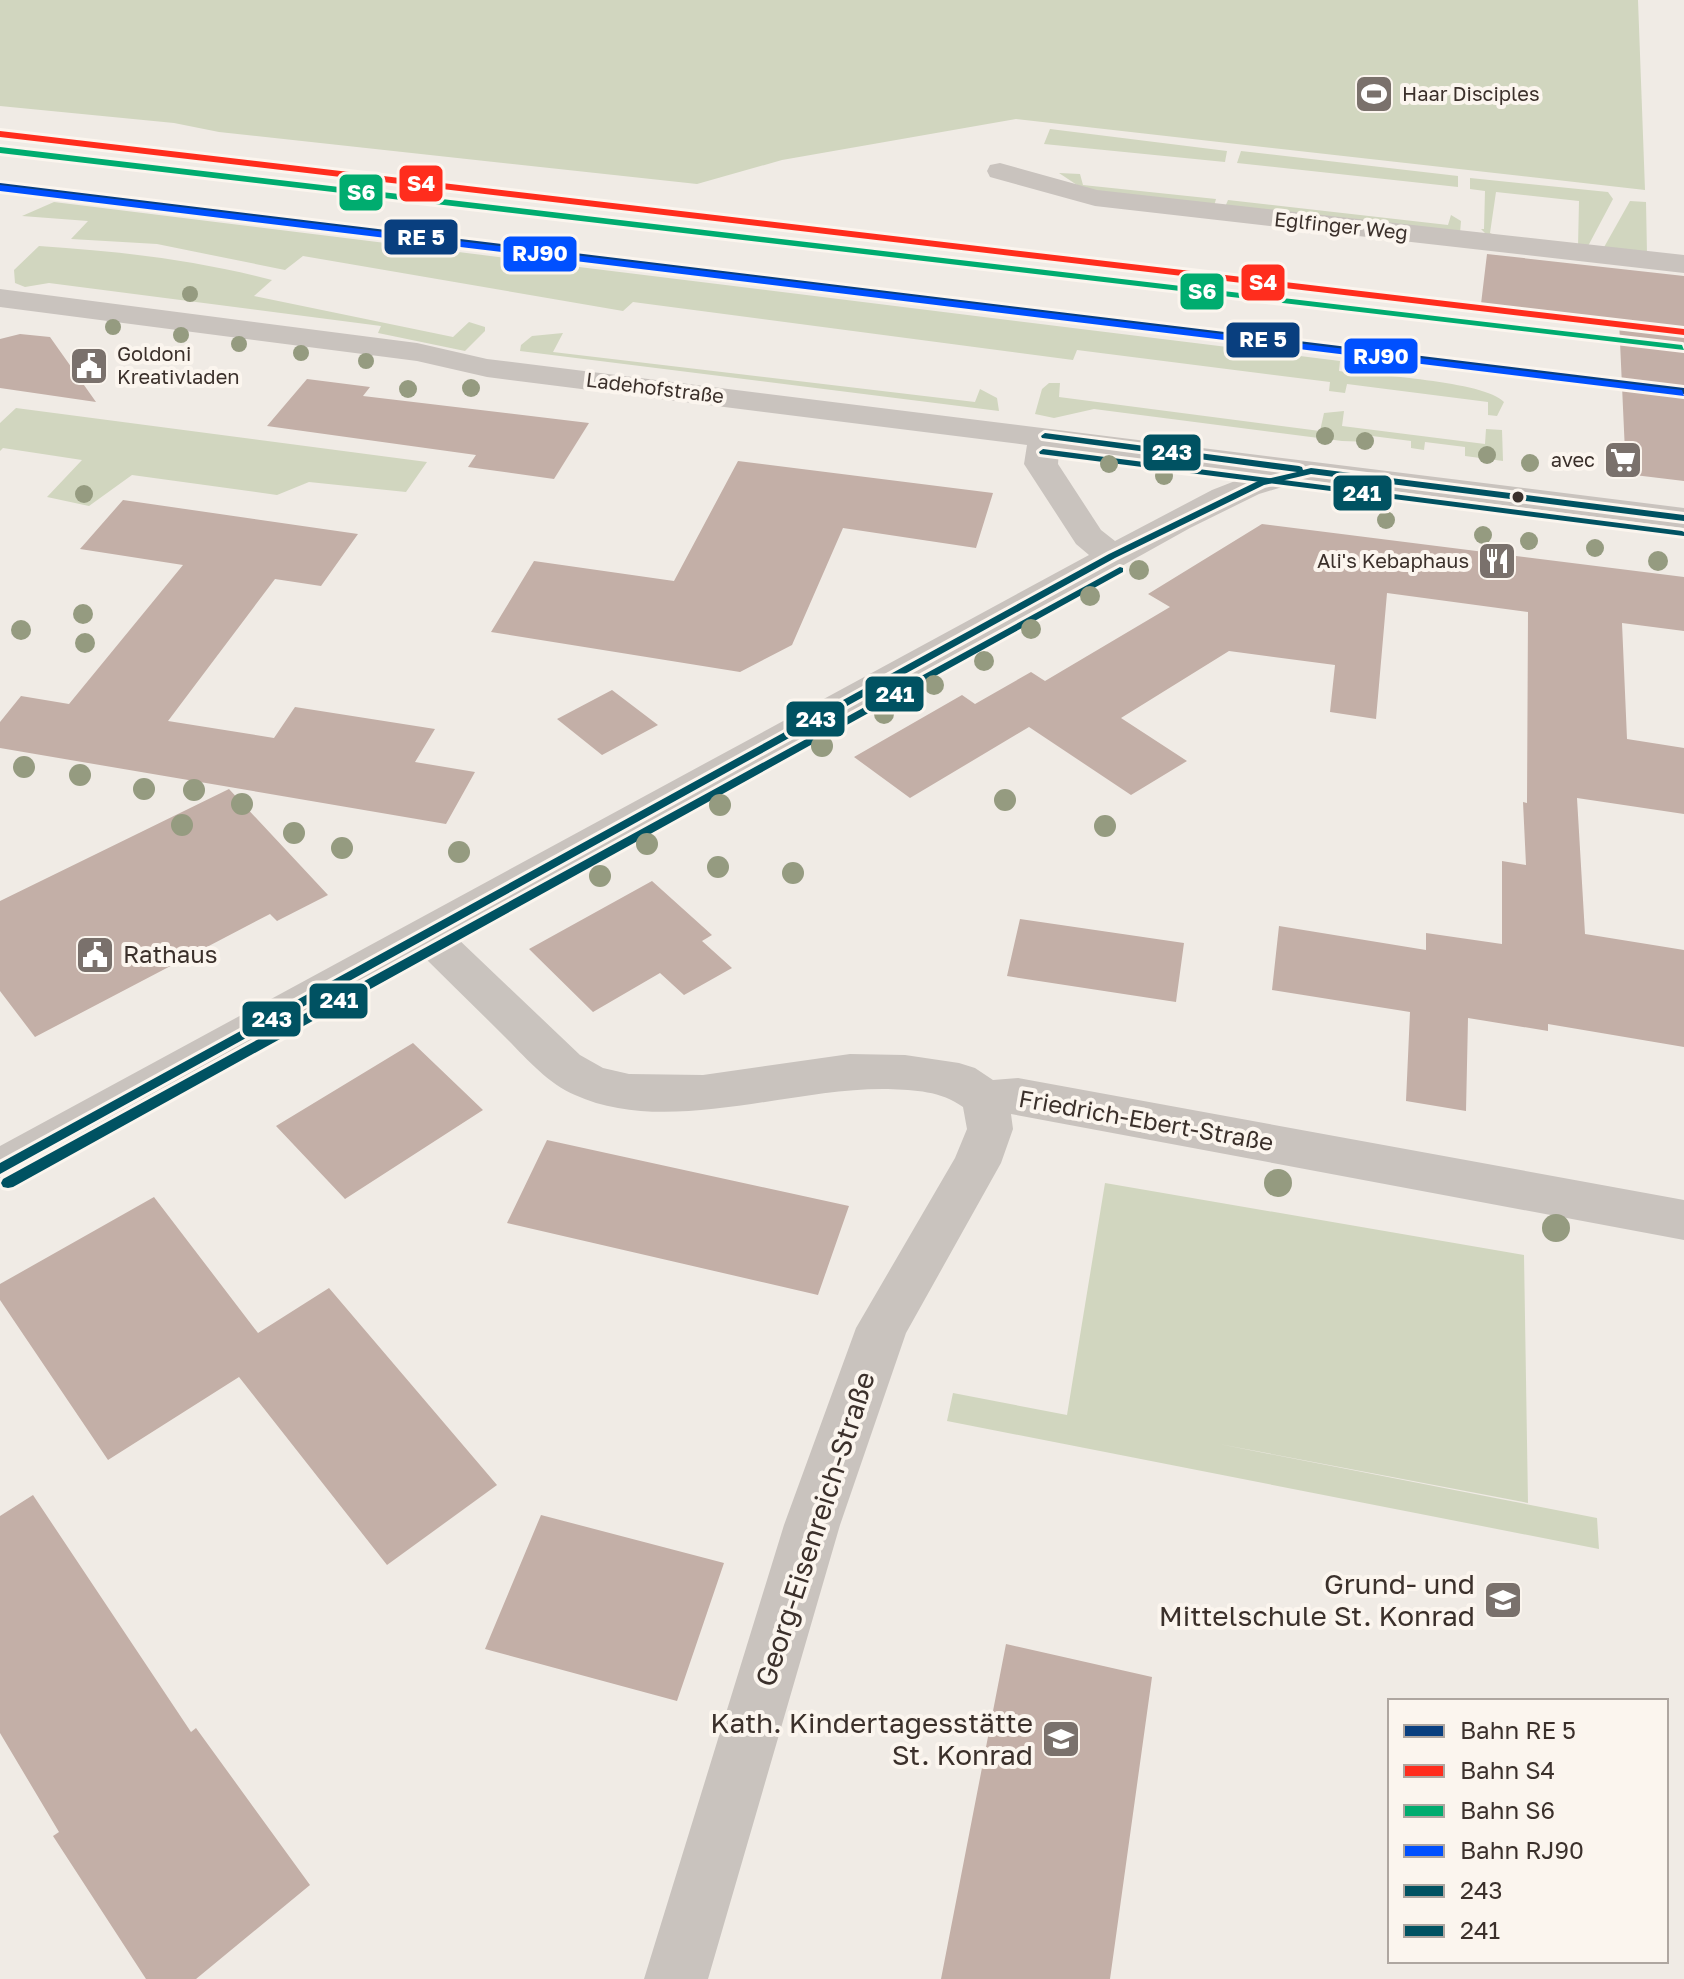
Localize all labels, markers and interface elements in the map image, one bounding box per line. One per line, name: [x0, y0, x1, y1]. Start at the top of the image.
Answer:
sports icon: Haar Disciples: [1353, 73, 1395, 115]
place label: Haar Disciples: [1402, 81, 1540, 105]
line badge: S4: [398, 164, 444, 203]
text: S4: [407, 169, 435, 196]
line badge: S6: [338, 173, 384, 212]
text: S6: [347, 178, 375, 205]
street label: Eglfinger Weg: [1273, 206, 1409, 244]
line badge: RE 5: [383, 218, 459, 256]
text: RE 5: [397, 223, 445, 250]
line badge: RJ90: [502, 235, 578, 273]
text: RJ90: [512, 239, 568, 266]
line badge: S4: [1240, 263, 1286, 302]
text: S4: [1249, 268, 1277, 295]
line badge: S6: [1179, 272, 1225, 311]
text: S6: [1188, 277, 1216, 304]
line badge: RE 5: [1225, 321, 1301, 359]
text: RE 5: [1239, 325, 1287, 352]
line badge: RJ90: [1343, 337, 1419, 375]
place label: Goldoni Kreativladen: [117, 341, 240, 388]
text: RJ90: [1353, 342, 1409, 369]
public building icon: Goldoni Kreativladen: [68, 345, 110, 387]
street label: Ladehofstraße: [585, 367, 726, 407]
line badge: 243: [1142, 433, 1202, 472]
text: 243: [1152, 438, 1192, 465]
supermarket icon: avec: [1602, 439, 1644, 481]
place label: avec: [1551, 447, 1595, 471]
line badge: 241: [1332, 474, 1393, 512]
text: 241: [1343, 479, 1381, 506]
unlabelled marker: [1510, 489, 1526, 505]
restaurant icon: Ali's Kebaphaus: [1476, 540, 1518, 582]
place label: Ali's Kebaphaus: [1317, 548, 1469, 572]
line badge: 241: [864, 675, 925, 713]
text: 241: [876, 680, 914, 707]
line badge: 243: [785, 700, 846, 738]
text: 243: [796, 705, 836, 732]
public building icon: Rathaus: [74, 934, 116, 976]
place label: Rathaus: [123, 939, 218, 968]
line badge: 241: [308, 982, 369, 1020]
text: 241: [320, 986, 358, 1013]
line badge: 243: [241, 1000, 302, 1038]
text: 243: [252, 1005, 292, 1032]
street label: Friedrich-Ebert-Straße: [1017, 1083, 1276, 1156]
street label: Georg-Eisenreich-Straße: [748, 1367, 881, 1690]
place label: Grund- und Mittelschule St. Konrad: [1159, 1567, 1475, 1632]
school or university icon: Grund- und Mittelschule St. Konrad: [1482, 1579, 1524, 1621]
legend: [1388, 1699, 1668, 1963]
place label: Kath. Kindertagesstätte St. Konrad: [710, 1706, 1033, 1771]
text: Bahn RE 5: [1460, 1715, 1576, 1744]
school or university icon: Kath. Kindertagesstätte St. Konrad: [1040, 1718, 1082, 1760]
text: Bahn S4: [1460, 1755, 1555, 1784]
text: Bahn S6: [1460, 1795, 1555, 1824]
text: Bahn RJ90: [1460, 1835, 1584, 1864]
text: 243: [1460, 1875, 1503, 1904]
text: 241: [1460, 1915, 1500, 1944]

